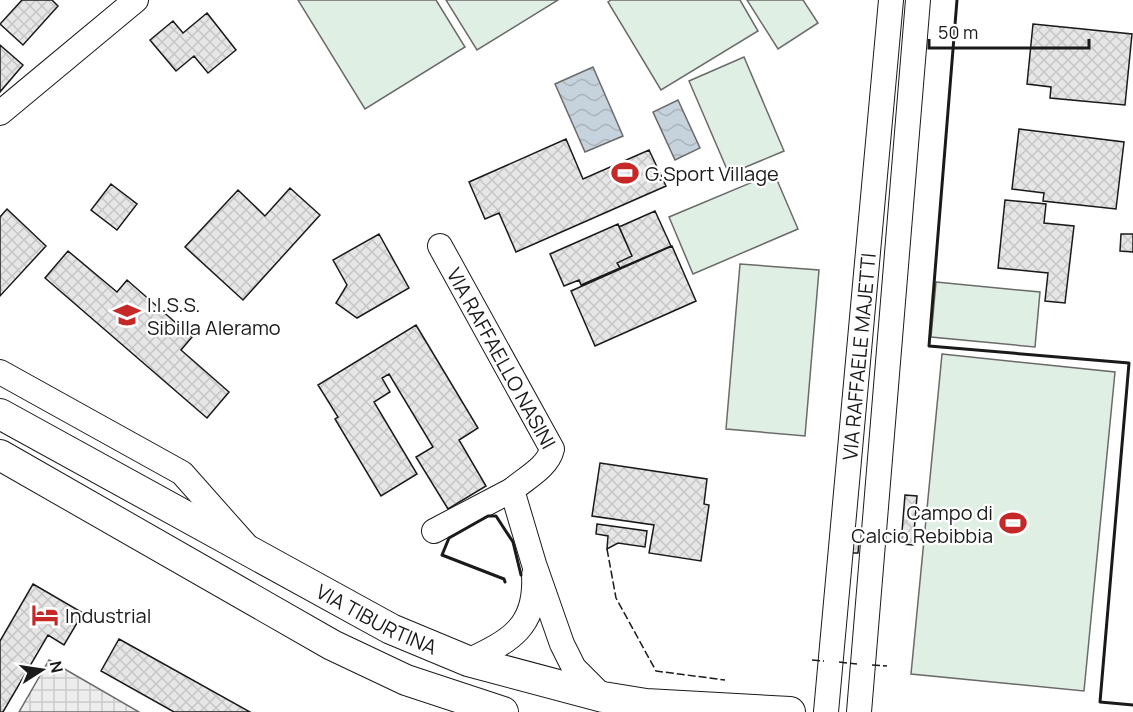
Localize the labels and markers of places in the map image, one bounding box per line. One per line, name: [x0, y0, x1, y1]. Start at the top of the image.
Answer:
sports icon: G.Sport Village: [610, 158, 640, 188]
place label: G.Sport Village: [645, 160, 779, 187]
place label: I.I.S.S. Sibilla Aleramo: [147, 291, 281, 341]
school or university icon: I.I.S.S. Sibilla Aleramo: [112, 300, 142, 330]
place label: Campo di Calcio Rebibbia: [851, 499, 993, 549]
sports icon: Campo di Calcio Rebibbia: [998, 508, 1028, 538]
hotel icon: Industrial: [30, 600, 60, 630]
place label: Industrial: [65, 602, 151, 629]

